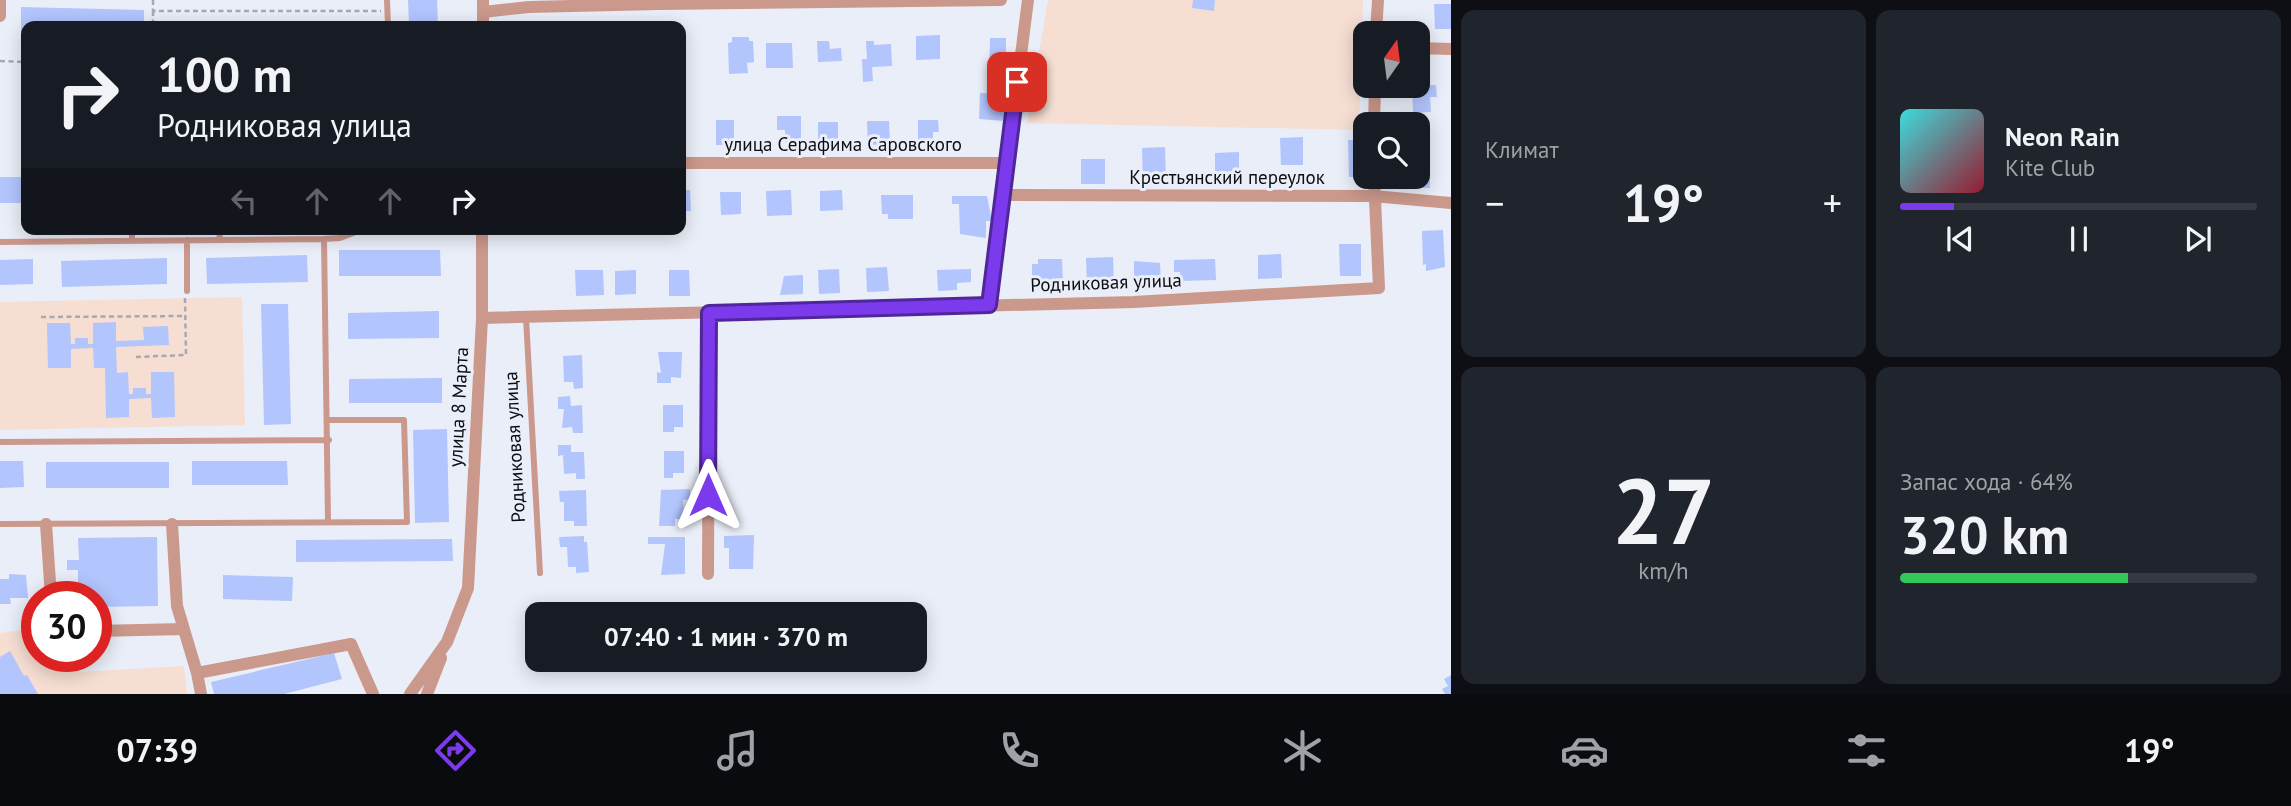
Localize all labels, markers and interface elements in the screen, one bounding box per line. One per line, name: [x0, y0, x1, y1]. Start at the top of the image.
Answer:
north arrow: [1353, 21, 1430, 98]
map controls: [1353, 21, 1430, 189]
text: 100 m: [157, 42, 292, 106]
icon: right: [42, 49, 133, 140]
pin: [987, 52, 1047, 112]
icon: arrive: [998, 63, 1036, 101]
text: Родниковая улица: [157, 104, 412, 146]
button: search: [1353, 112, 1430, 189]
text: Neon Rain: [2005, 120, 2120, 153]
street label: улица Серафима Саровского: [724, 132, 962, 156]
text: Климат: [1485, 135, 1559, 164]
text: Kite Club: [2005, 153, 2095, 182]
street label: Крестьянский переулок: [1129, 165, 1325, 189]
text: 19°: [1623, 169, 1704, 236]
text: −: [1485, 178, 1504, 227]
text: +: [1823, 178, 1842, 227]
icon: left: [225, 182, 263, 220]
icon: ahead: [298, 182, 336, 220]
icon: ahead: [371, 182, 409, 220]
icon: right: [444, 182, 482, 220]
icon: previous: [1941, 220, 1979, 258]
icon: pause: [2060, 220, 2098, 258]
icon: next: [2179, 220, 2217, 258]
street label: Родниковая улица: [1030, 267, 1182, 297]
street label: улица 8 Марта: [443, 346, 473, 468]
street label: Родниковая улица: [498, 371, 530, 523]
text: 27: [1612, 451, 1715, 569]
position arrow: [671, 458, 745, 532]
text: Запас хода · 64%: [1900, 467, 2073, 496]
text: 320 km: [1900, 501, 2069, 568]
text: km/h: [1638, 556, 1689, 585]
speed limit sign: 30: [21, 581, 112, 672]
text: 07:40 · 1 мин · 370 m: [604, 620, 848, 653]
icon: directions: [431, 726, 480, 775]
icon: music: [713, 726, 762, 775]
icon: phone: [995, 726, 1044, 775]
icon: climate: [1278, 726, 1327, 775]
icon: car: [1560, 726, 1609, 775]
icon: filters: [1842, 726, 1891, 775]
text: 07:39: [117, 729, 198, 771]
text: 19°: [2124, 729, 2174, 771]

